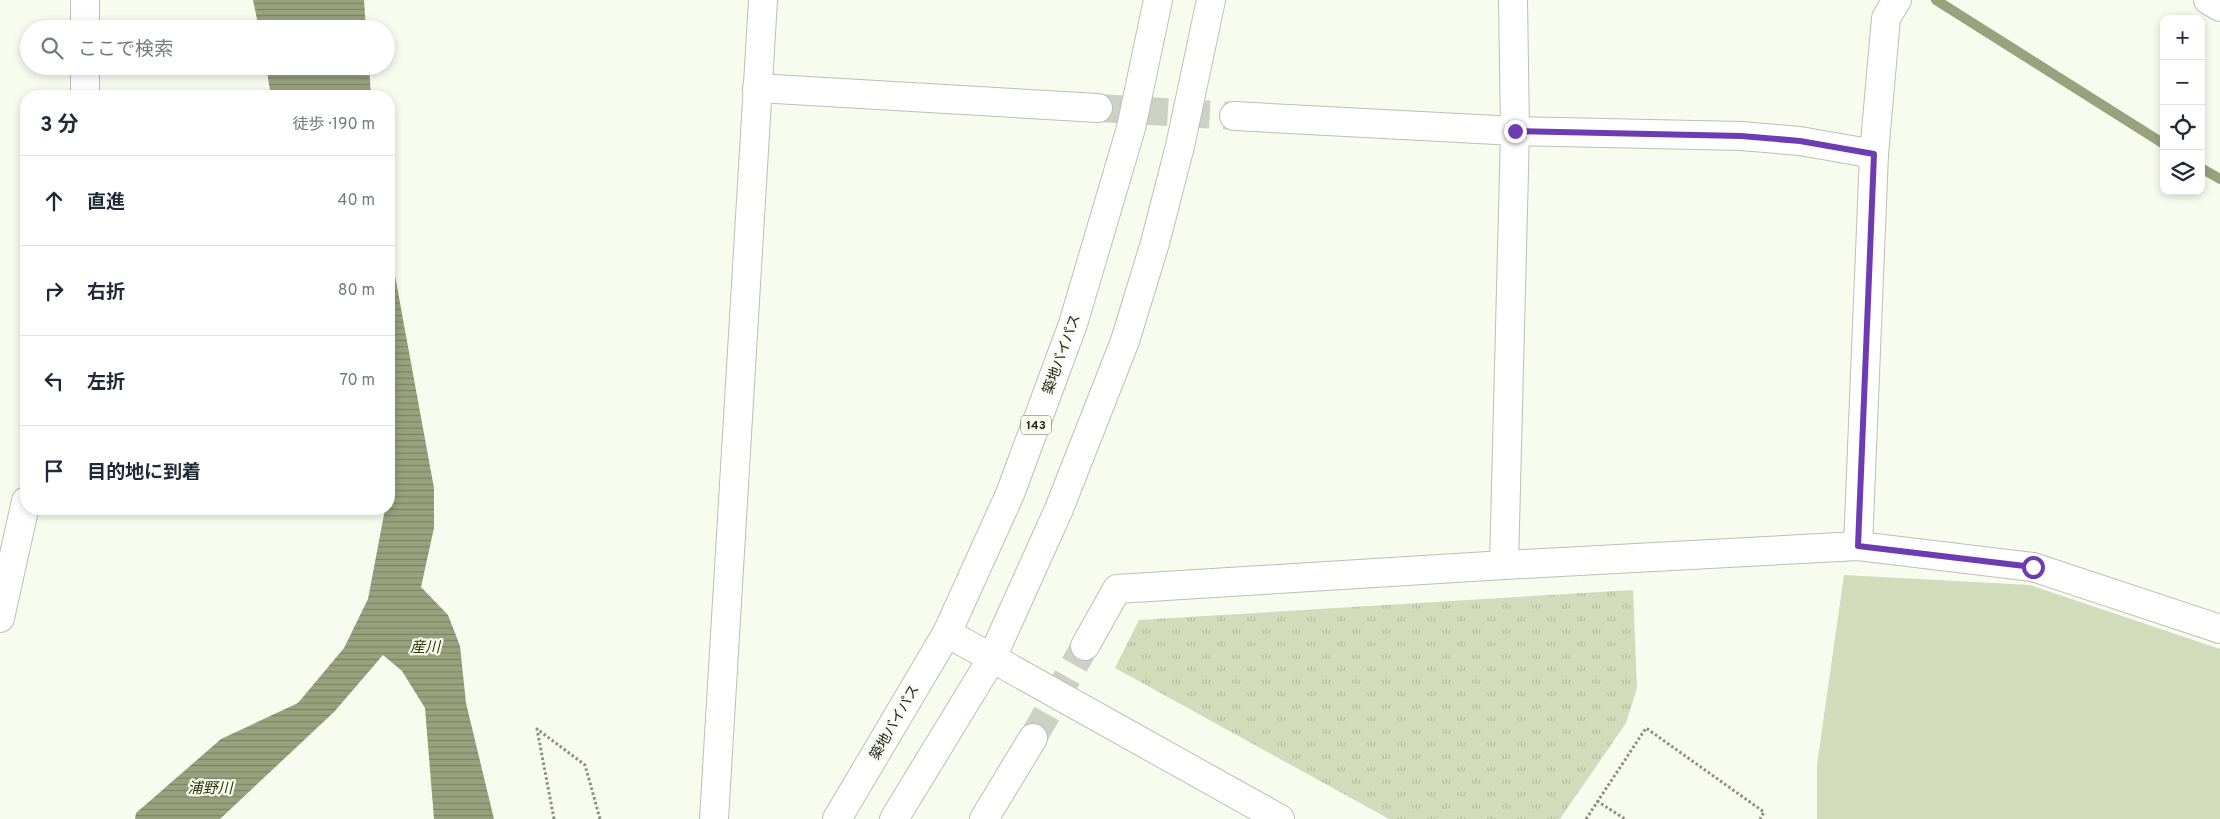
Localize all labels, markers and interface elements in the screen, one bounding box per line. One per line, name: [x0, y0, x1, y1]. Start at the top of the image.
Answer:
map controls: [2160, 15, 2205, 195]
button: +: [2160, 15, 2205, 60]
search box: [20, 20, 395, 75]
icon: search: [38, 34, 66, 62]
text: ここで検索: [78, 38, 173, 62]
button: −: [2160, 60, 2205, 105]
button: locate: [2160, 105, 2205, 150]
text: 3 分: [40, 112, 79, 139]
text: 徒歩 · 190 m: [293, 115, 375, 135]
route end: [1504, 120, 1527, 143]
button: layers: [2160, 150, 2205, 195]
icon: ahead: [40, 187, 68, 215]
text: 直進: [87, 191, 125, 215]
text: 40 m: [337, 191, 375, 211]
icon: right: [40, 277, 68, 305]
text: 右折: [87, 281, 125, 305]
text: 80 m: [338, 281, 375, 301]
street label: 築地バイパス: [1040, 312, 1085, 397]
icon: left: [40, 367, 68, 395]
text: 左折: [87, 371, 125, 395]
text: 70 m: [340, 371, 375, 391]
road number: 143: [1021, 416, 1051, 434]
icon: arrive: [40, 457, 68, 485]
text: 目的地に到着: [87, 461, 201, 485]
route start: [2022, 556, 2045, 579]
water label: 産川: [410, 639, 442, 658]
street label: 築地バイパス: [867, 682, 924, 763]
water label: 浦野川: [187, 780, 234, 799]

